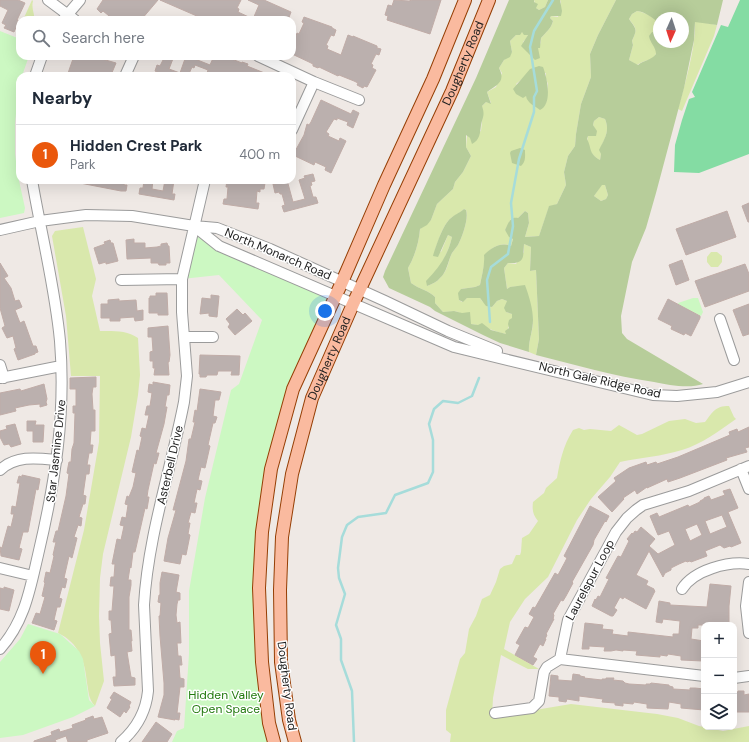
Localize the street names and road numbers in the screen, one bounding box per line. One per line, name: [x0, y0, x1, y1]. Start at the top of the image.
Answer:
street label: Dougherty Road: [438, 19, 488, 108]
street label: North Monarch Road: [222, 224, 334, 284]
street label: Dougherty Road: [304, 314, 355, 403]
street label: North Gale Ridge Road: [537, 358, 663, 402]
street label: Star Jasmine Drive: [43, 399, 69, 503]
street label: Asterbell Drive: [153, 424, 187, 506]
street label: Laurelspur Loop: [562, 537, 618, 623]
street label: Dougherty Road: [274, 641, 300, 731]

